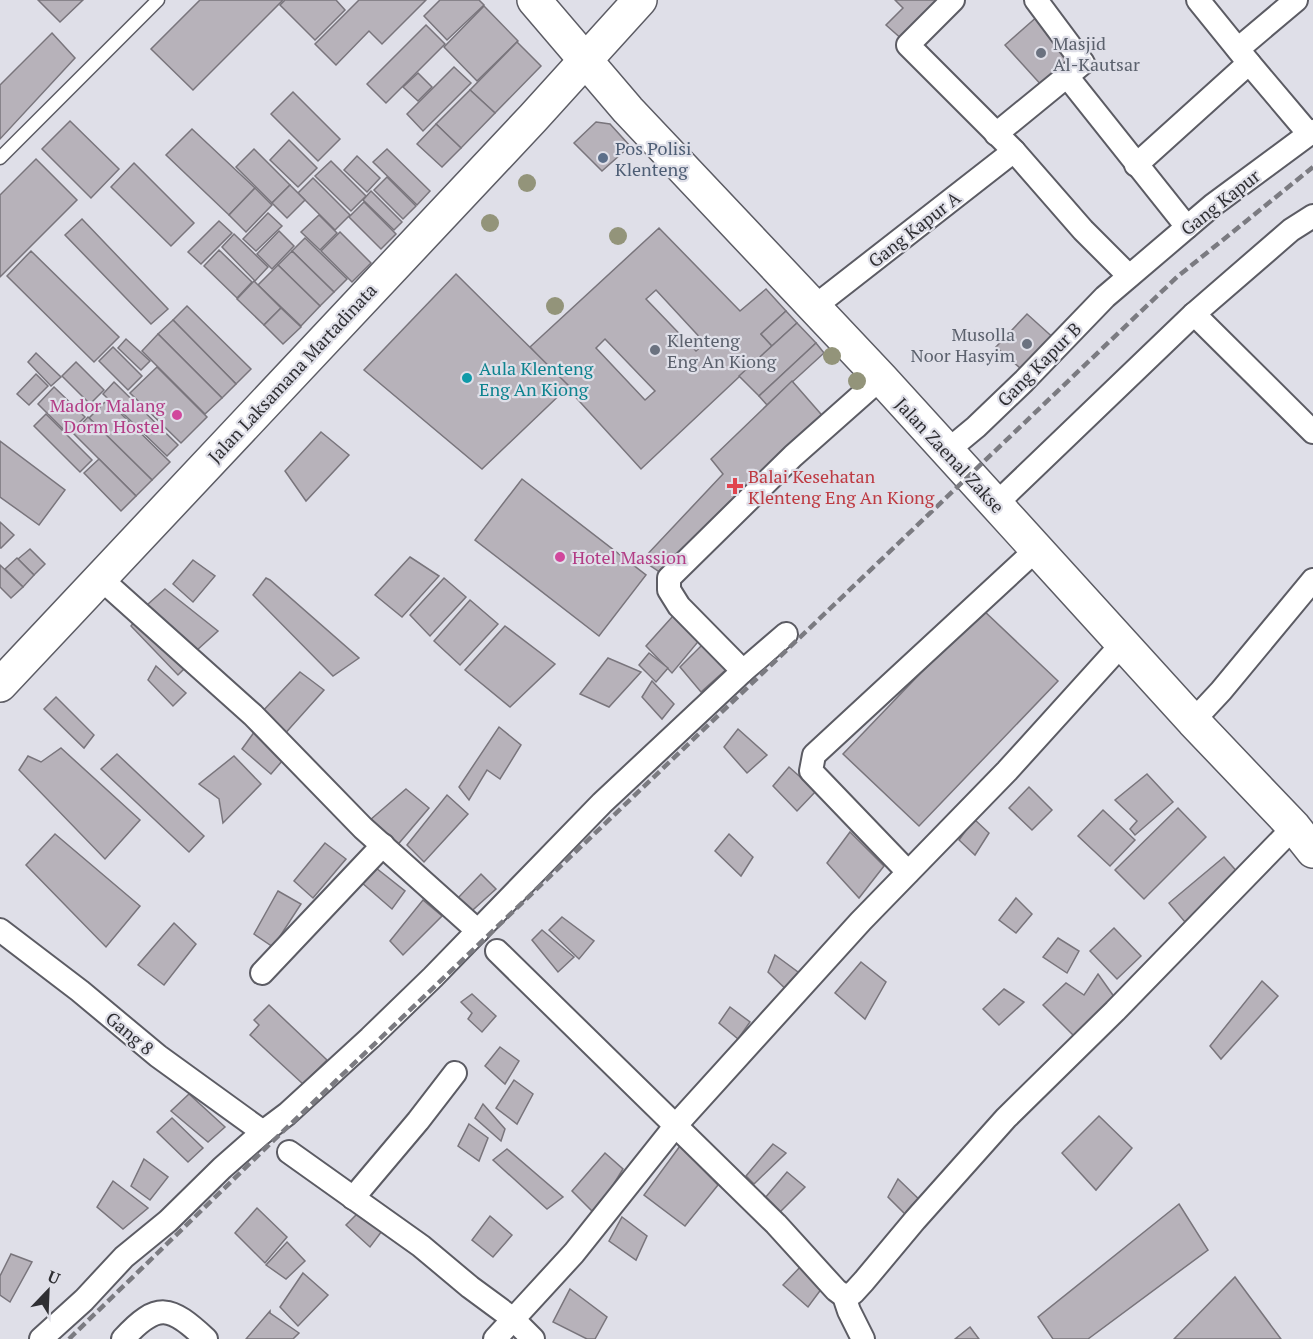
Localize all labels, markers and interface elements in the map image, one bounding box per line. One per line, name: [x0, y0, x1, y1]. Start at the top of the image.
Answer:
place label: Masjid Al-Kautsar: [1053, 31, 1140, 76]
marker: Masjid Al-Kautsar: [1034, 46, 1048, 60]
place label: Pos Polisi Klenteng: [615, 136, 692, 181]
marker: Pos Polisi Klenteng: [596, 151, 610, 165]
street label: Gang Kapur: [1176, 164, 1265, 240]
street label: Gang Kapur A: [863, 185, 965, 272]
street label: Jalan Laksamana Martadinata: [202, 278, 382, 468]
street label: Gang Kapur B: [992, 317, 1086, 411]
place label: Musolla Noor Hasyim: [911, 322, 1015, 367]
place label: Klenteng Eng An Kiong: [667, 328, 777, 373]
marker: Musolla Noor Hasyim: [1020, 337, 1034, 351]
marker: Klenteng Eng An Kiong: [648, 343, 662, 357]
place label: Aula Klenteng Eng An Kiong: [479, 356, 594, 401]
marker: Aula Klenteng Eng An Kiong: [460, 371, 474, 385]
street label: Jalan Zaenal Zakse: [890, 392, 1010, 518]
place label: Mador Malang Dorm Hostel: [50, 393, 166, 438]
marker: Mador Malang Dorm Hostel: [170, 408, 184, 422]
place label: Balai Kesehatan Klenteng Eng An Kiong: [748, 464, 935, 509]
marker: Balai Kesehatan Klenteng Eng An Kiong: [726, 477, 744, 495]
place label: Hotel Massion: [572, 545, 687, 569]
marker: Hotel Massion: [553, 550, 567, 564]
street label: Gang 8: [101, 1006, 159, 1060]
north arrow: [18, 1261, 78, 1321]
text: U: [44, 1265, 64, 1290]

